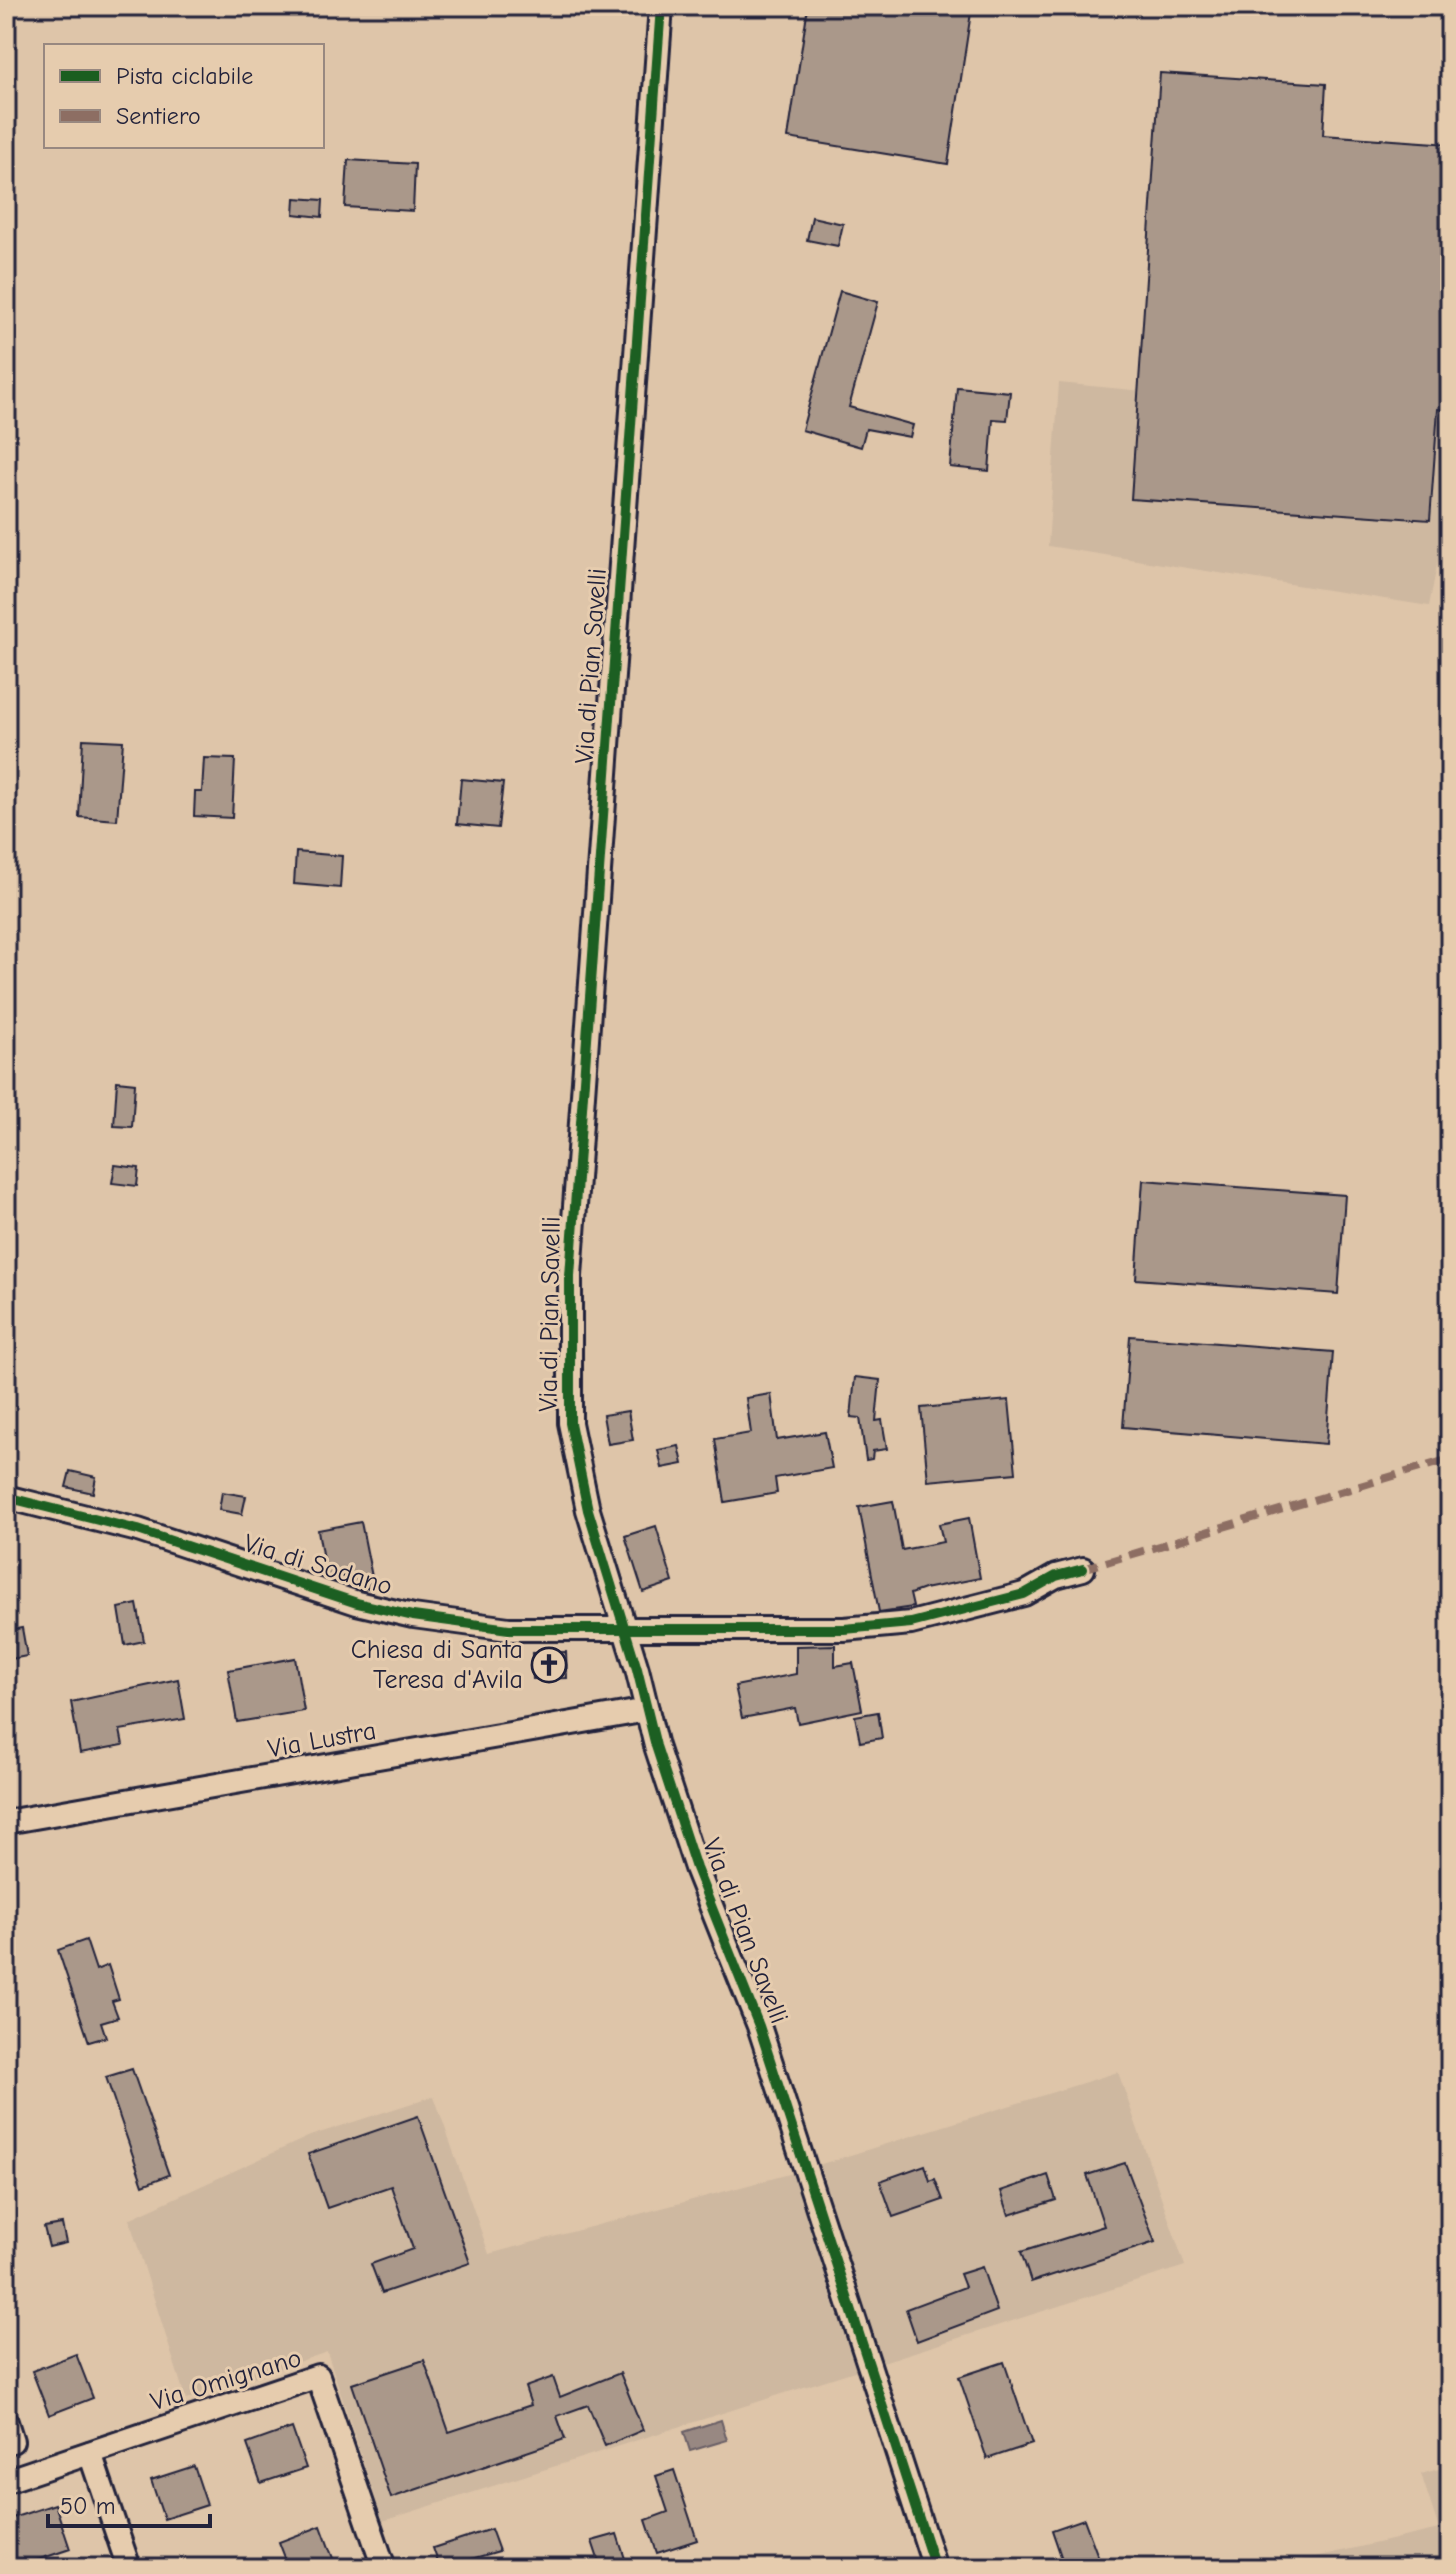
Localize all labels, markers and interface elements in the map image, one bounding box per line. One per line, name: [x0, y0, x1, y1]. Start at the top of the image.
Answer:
legend: [44, 44, 324, 148]
text: Pista ciclabile: [116, 62, 253, 90]
text: Sentiero: [116, 102, 201, 130]
street label: Via di Pian Savelli: [569, 567, 613, 765]
street label: Via di Pian Savelli: [533, 1216, 567, 1412]
street label: Via di Sodano: [240, 1528, 396, 1602]
place label: Chiesa di Santa Teresa d'Avila: [351, 1635, 523, 1695]
church icon: Chiesa di Santa Teresa d'Avila: [530, 1646, 568, 1684]
street label: Via Lustra: [266, 1716, 378, 1764]
street label: Via di Pian Savelli: [696, 1834, 794, 2028]
street label: Via Omignano: [147, 2343, 305, 2417]
scale bar: [48, 2478, 210, 2528]
text: 50 m: [60, 2492, 116, 2520]

